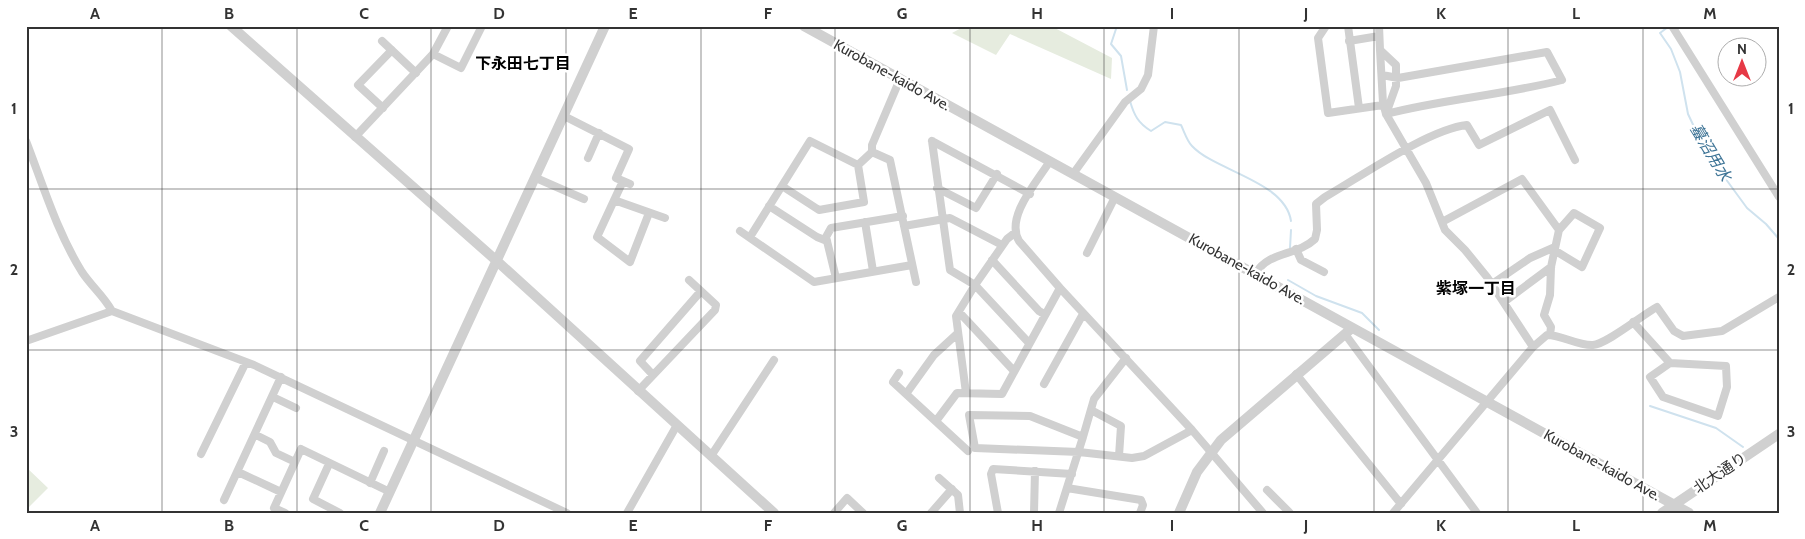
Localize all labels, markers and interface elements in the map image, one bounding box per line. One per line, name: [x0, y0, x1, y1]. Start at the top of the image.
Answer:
text: A: [90, 4, 100, 23]
text: B: [224, 4, 234, 23]
text: C: [359, 4, 369, 23]
text: D: [493, 4, 505, 23]
text: E: [628, 4, 638, 23]
text: F: [764, 4, 773, 23]
text: G: [897, 4, 907, 23]
text: H: [1031, 4, 1043, 23]
text: I: [1170, 4, 1174, 23]
text: J: [1303, 4, 1308, 23]
text: K: [1436, 4, 1446, 23]
text: L: [1572, 4, 1580, 23]
text: M: [1703, 4, 1717, 23]
street label: Kurobane-kaido Ave.: [831, 35, 953, 115]
north arrow: [1718, 38, 1768, 88]
text: N: [1737, 40, 1747, 58]
district label: 下永田七丁目: [475, 54, 571, 73]
text: 1: [11, 99, 17, 118]
text: 1: [1788, 99, 1794, 118]
water label: 蟇沼用水: [1686, 120, 1736, 186]
street label: Kurobane-kaido Ave.: [1186, 229, 1308, 309]
text: 2: [10, 260, 18, 279]
text: 2: [1787, 260, 1795, 279]
district label: 紫塚一丁目: [1436, 279, 1516, 298]
text: 3: [10, 422, 18, 441]
text: 3: [1787, 422, 1795, 441]
street label: Kurobane-kaido Ave.: [1541, 425, 1663, 505]
street label: 北大通り: [1690, 449, 1750, 497]
text: A: [90, 516, 100, 535]
text: B: [224, 516, 234, 535]
text: C: [359, 516, 369, 535]
text: D: [493, 516, 505, 535]
text: E: [628, 516, 638, 535]
text: F: [764, 516, 773, 535]
text: G: [897, 516, 907, 535]
text: H: [1031, 516, 1043, 535]
text: I: [1170, 516, 1174, 535]
text: J: [1303, 516, 1308, 535]
text: K: [1436, 516, 1446, 535]
text: L: [1572, 516, 1580, 535]
text: M: [1703, 516, 1717, 535]

